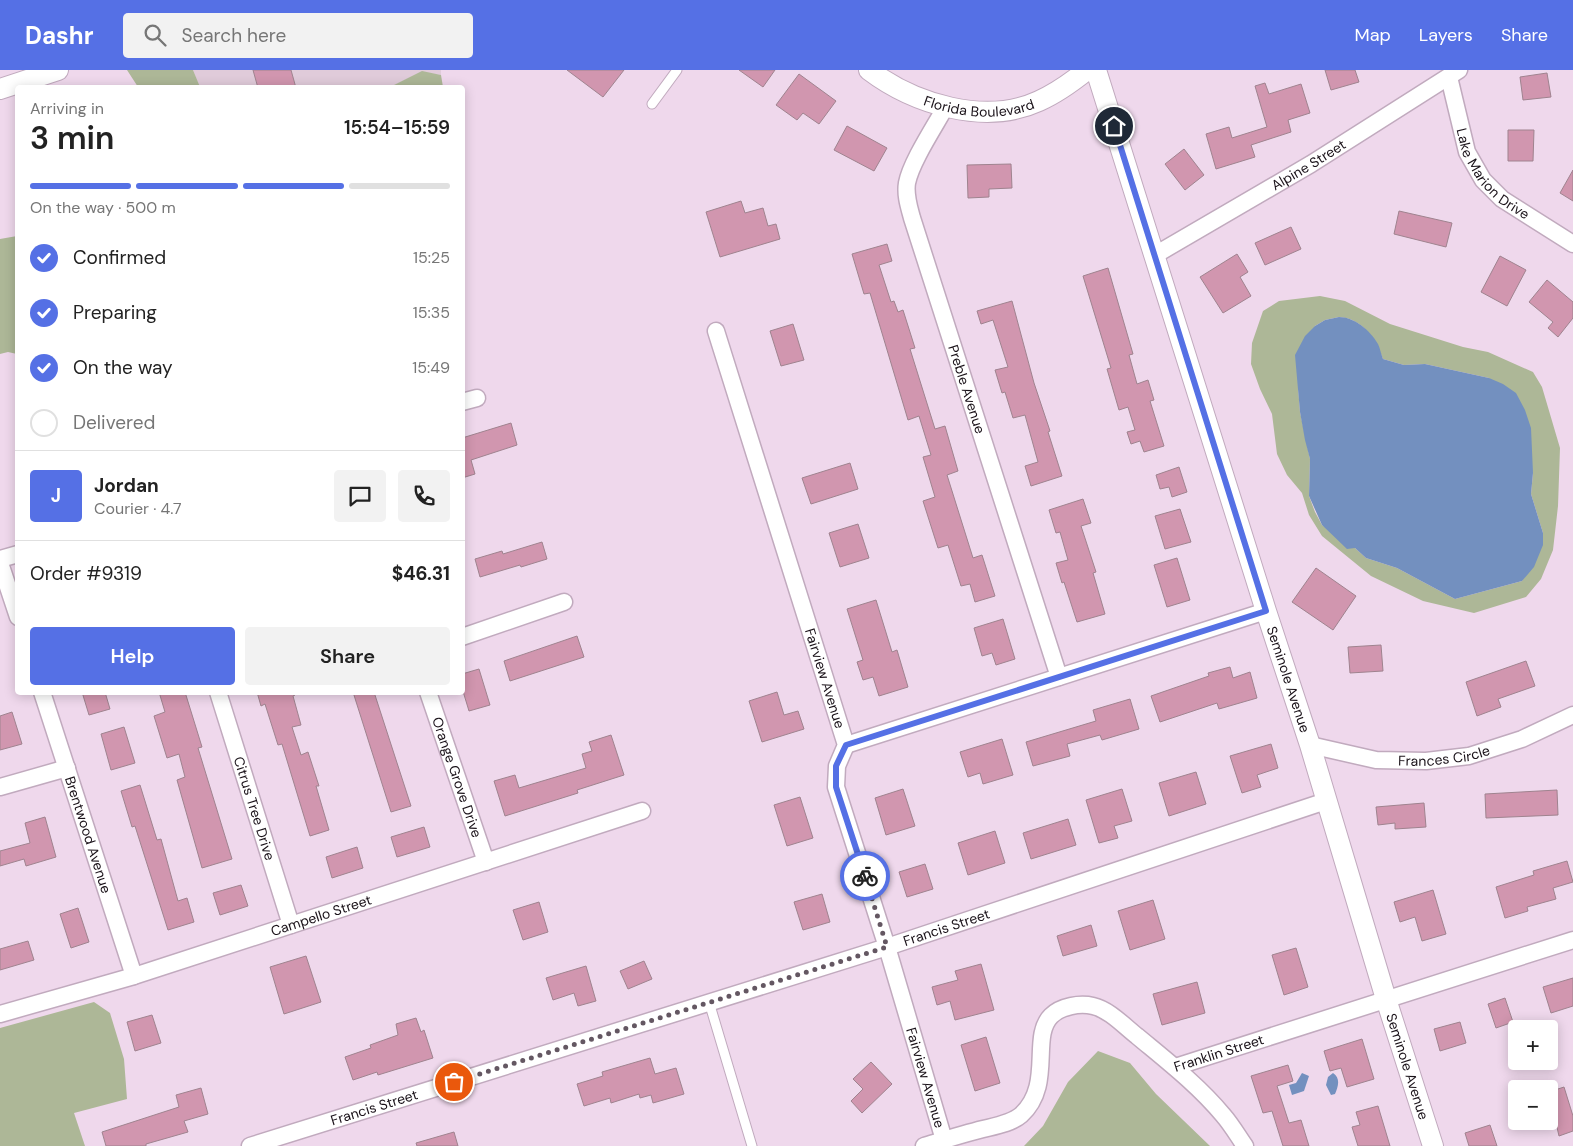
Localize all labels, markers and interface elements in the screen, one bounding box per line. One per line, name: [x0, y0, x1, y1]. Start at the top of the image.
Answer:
search box: [123, 13, 473, 58]
text: Dashr: [25, 20, 93, 51]
icon: search: [141, 21, 169, 49]
text: Search here: [181, 23, 286, 48]
text: Map: [1355, 23, 1391, 47]
text: Layers: [1419, 23, 1473, 47]
text: Share: [1501, 23, 1548, 47]
street label: Florida Boulevard: [921, 91, 1037, 121]
text: Arriving in: [30, 98, 104, 119]
pin: [1093, 105, 1135, 147]
icon: home: [1100, 112, 1128, 140]
text: 15:54–15:59: [344, 115, 450, 140]
text: 3 min: [30, 117, 114, 159]
street label: Lake Marion Drive: [1453, 126, 1533, 223]
street label: Alpine Street: [1268, 135, 1349, 194]
text: On the way · 500 m: [30, 197, 176, 218]
icon: check: [30, 244, 58, 272]
text: Confirmed: [73, 245, 166, 270]
text: 15:25: [413, 247, 450, 268]
icon: check: [30, 299, 58, 327]
text: Preparing: [73, 300, 157, 325]
text: 15:35: [413, 302, 450, 323]
street label: Preble Avenue: [944, 343, 989, 436]
icon: check: [30, 354, 58, 382]
text: On the way: [73, 355, 173, 380]
text: 15:49: [412, 357, 450, 378]
text: Delivered: [73, 410, 155, 435]
button: chat: [334, 470, 386, 522]
button: phone: [398, 470, 450, 522]
text: Jordan: [94, 473, 159, 498]
text: J: [51, 483, 61, 508]
text: Courier · 4.7: [94, 498, 182, 519]
text: Order #9319: [30, 561, 142, 586]
text: $46.31: [392, 561, 450, 586]
street label: Seminole Avenue: [1263, 624, 1314, 735]
street label: Fairview Avenue: [801, 626, 849, 730]
button: Help: [30, 627, 235, 685]
button: Share: [245, 627, 450, 685]
street label: Orange Grove Drive: [428, 714, 486, 840]
street label: Frances Circle: [1398, 741, 1492, 770]
street label: Citrus Tree Drive: [230, 754, 279, 863]
street label: Brentwood Avenue: [61, 774, 116, 896]
courier: [840, 851, 890, 901]
icon: bike: [851, 862, 879, 890]
street label: Campello Street: [268, 890, 374, 940]
street label: Francis Street: [901, 904, 992, 950]
street label: Seminole Avenue: [1382, 1011, 1433, 1122]
map controls: [1508, 1020, 1558, 1130]
button: +: [1508, 1020, 1558, 1070]
street label: Fairview Avenue: [902, 1025, 949, 1130]
street label: Franklin Street: [1172, 1030, 1266, 1076]
pin: [433, 1061, 475, 1103]
icon: bag: [440, 1068, 468, 1096]
button: −: [1508, 1080, 1558, 1130]
street label: Francis Street: [328, 1085, 420, 1129]

